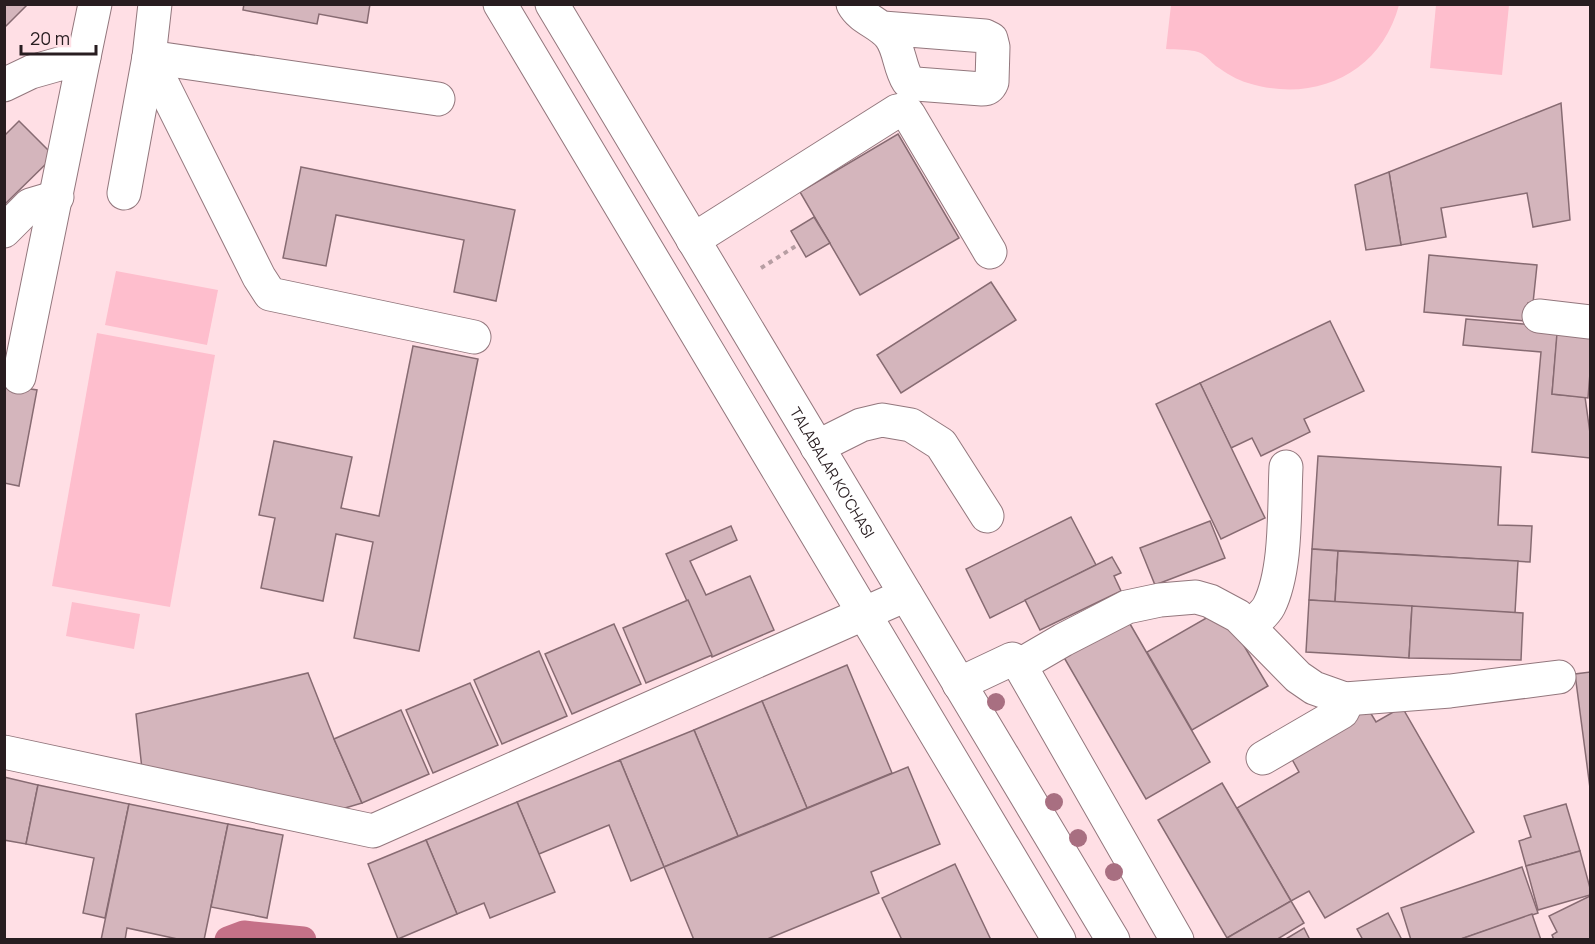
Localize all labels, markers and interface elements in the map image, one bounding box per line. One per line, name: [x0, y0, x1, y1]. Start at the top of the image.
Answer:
scale bar: [21, 18, 96, 56]
text: 20 m: [30, 26, 70, 50]
street label: TALABALAR KO'CHASI: [785, 403, 880, 542]

